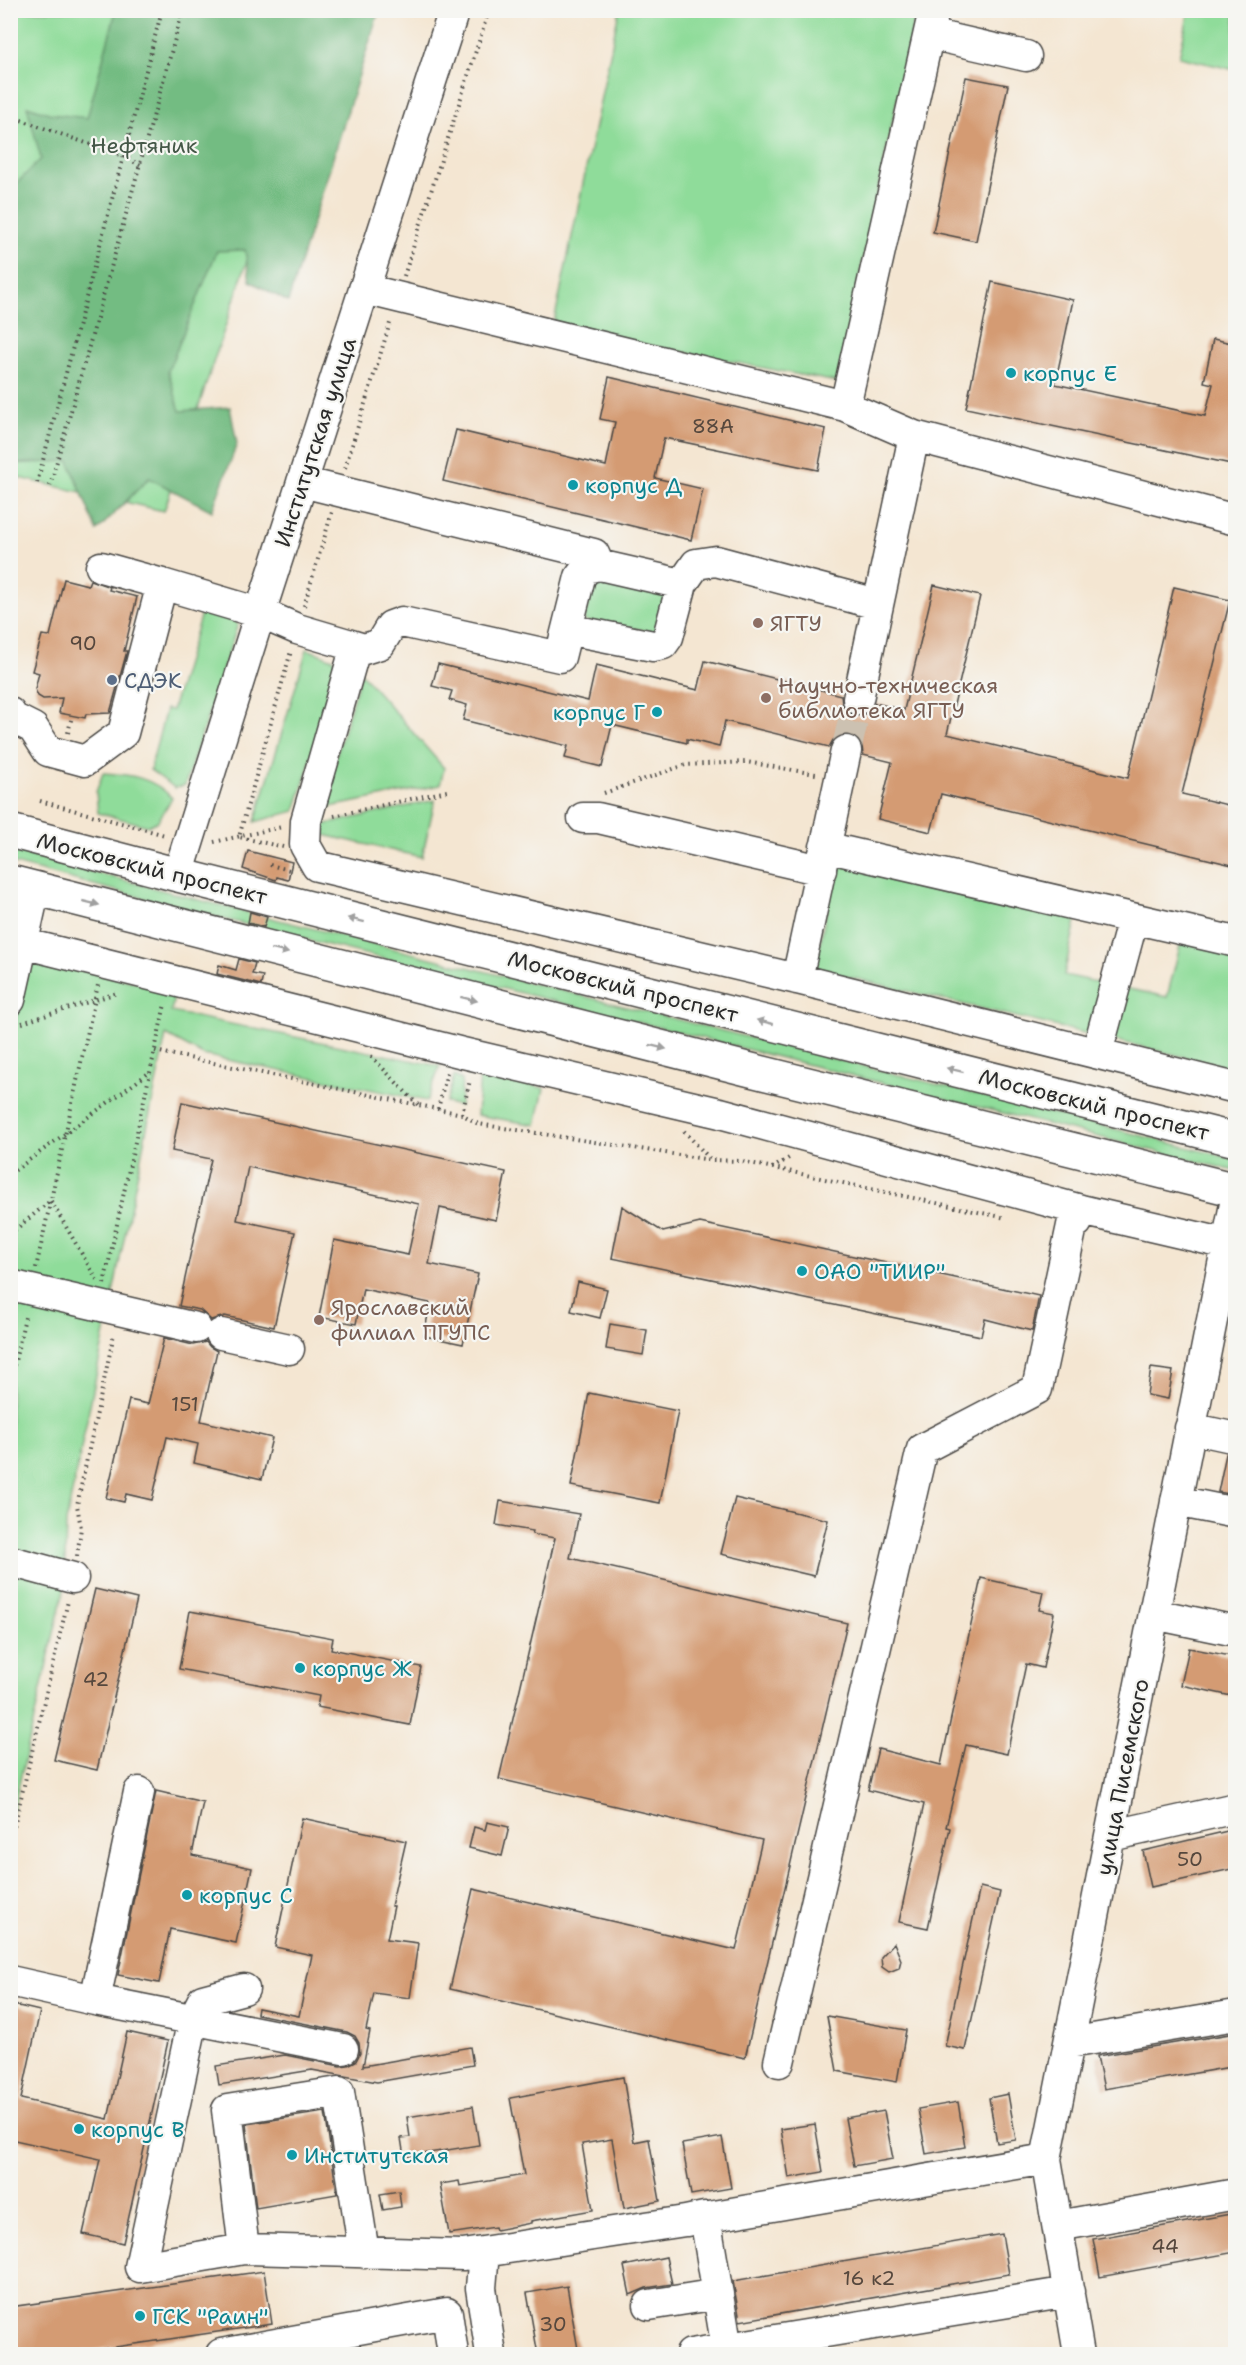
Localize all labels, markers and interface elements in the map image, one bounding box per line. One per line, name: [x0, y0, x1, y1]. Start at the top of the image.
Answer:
park label: Нефтяник: [91, 131, 198, 160]
street label: Институтская улица: [268, 333, 363, 551]
place label: корпус Е: [1023, 359, 1117, 388]
marker: корпус Е: [1004, 366, 1018, 380]
house number: 88А: [692, 413, 734, 439]
place label: корпус Д: [585, 471, 682, 500]
marker: корпус Д: [566, 478, 580, 492]
place label: ЯГТУ: [770, 609, 822, 638]
marker: ЯГТУ: [751, 616, 765, 630]
house number: 90: [69, 630, 97, 656]
place label: СДЭК: [124, 666, 182, 695]
place label: Научно-техническая библиотека ЯГТУ: [778, 671, 998, 725]
marker: СДЭК: [105, 673, 119, 687]
marker: Научно-техническая библиотека ЯГТУ: [759, 691, 773, 705]
place label: корпус Г: [553, 698, 645, 727]
marker: корпус Г: [650, 705, 664, 719]
street label: Московский проспект: [34, 826, 271, 911]
one-way arrow: [82, 898, 101, 908]
one-way arrow: [346, 914, 365, 924]
street label: Московский проспект: [505, 944, 742, 1029]
one-way arrow: [271, 946, 290, 956]
one-way arrow: [460, 994, 479, 1004]
one-way arrow: [756, 1017, 775, 1027]
one-way arrow: [649, 1042, 668, 1052]
street label: Московский проспект: [976, 1062, 1213, 1147]
one-way arrow: [945, 1064, 964, 1074]
place label: ОАО "ТИИР": [814, 1257, 946, 1286]
marker: ОАО "ТИИР": [795, 1264, 809, 1278]
place label: Ярославский филиал ПГУПС: [331, 1293, 490, 1347]
marker: Ярославский филиал ПГУПС: [312, 1313, 326, 1327]
house number: 151: [171, 1391, 199, 1417]
place label: корпус Ж: [312, 1654, 412, 1683]
marker: корпус Ж: [293, 1661, 307, 1675]
house number: 42: [83, 1666, 109, 1692]
street label: улица Писемского: [1089, 1676, 1156, 1878]
house number: 50: [1177, 1846, 1203, 1872]
place label: корпус С: [199, 1881, 293, 1910]
marker: корпус С: [180, 1888, 194, 1902]
place label: корпус В: [91, 2115, 184, 2144]
marker: корпус В: [72, 2122, 86, 2136]
place label: Институтская: [304, 2141, 449, 2170]
marker: Институтская: [285, 2148, 299, 2162]
house number: 44: [1151, 2233, 1179, 2259]
house number: 16 к2: [843, 2265, 895, 2291]
place label: ГСК "Раин": [152, 2302, 269, 2331]
marker: ГСК "Раин": [133, 2309, 147, 2323]
house number: 30: [539, 2311, 567, 2337]

